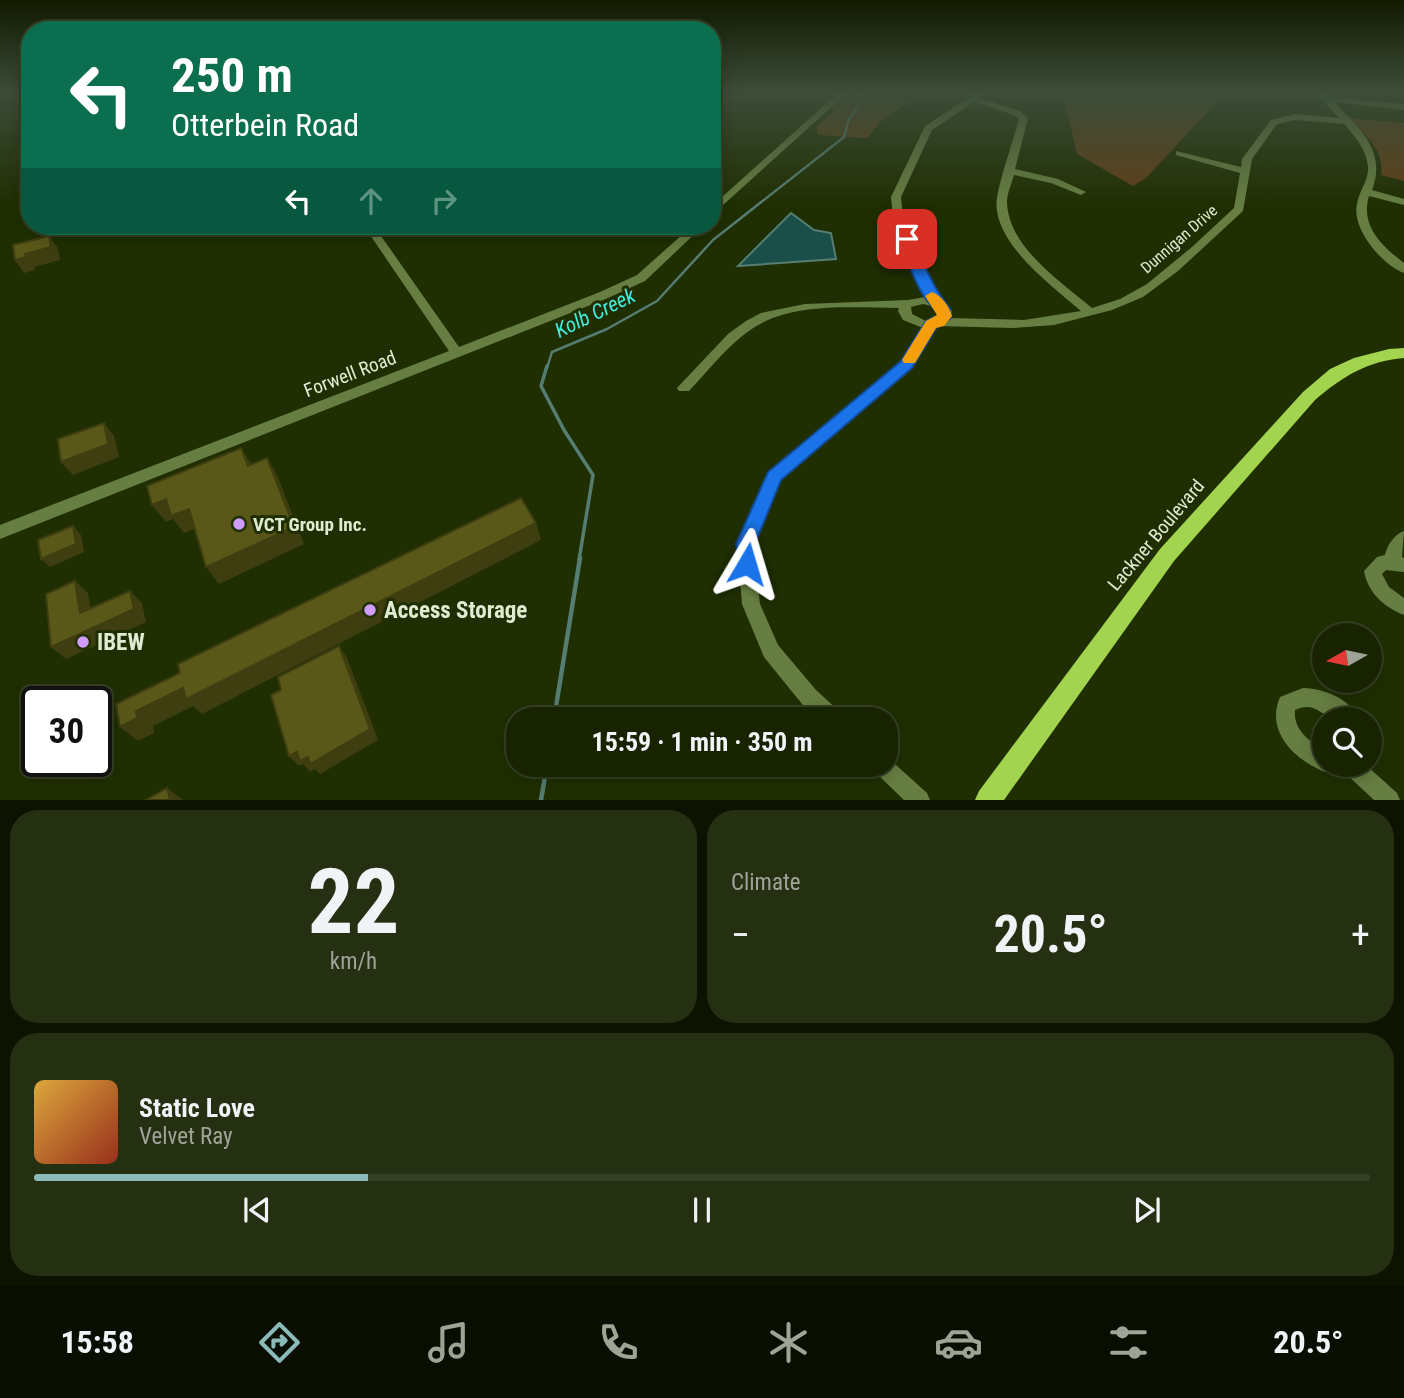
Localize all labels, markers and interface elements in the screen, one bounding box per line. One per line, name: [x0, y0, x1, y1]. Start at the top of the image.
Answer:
text: 250 m: [171, 47, 293, 104]
icon: left: [56, 49, 147, 140]
text: Otterbein Road: [171, 106, 359, 144]
icon: left: [279, 182, 317, 220]
icon: ahead: [352, 182, 390, 220]
icon: right: [425, 182, 463, 220]
street label: Dunnigan Drive: [1137, 201, 1221, 277]
pin: [877, 209, 937, 269]
icon: arrive: [888, 220, 926, 258]
water label: Kolb Creek: [551, 283, 640, 343]
street label: Forwell Road: [301, 346, 399, 402]
street label: Lackner Boulevard: [1103, 475, 1209, 595]
place label: VCT Group Inc.: [253, 513, 367, 536]
marker: VCT Group Inc.: [231, 516, 247, 532]
position arrow: [710, 527, 784, 601]
place label: Access Storage: [384, 597, 527, 624]
marker: Access Storage: [362, 602, 378, 618]
north arrow: [1312, 623, 1382, 693]
map controls: [1312, 623, 1382, 777]
place label: IBEW: [97, 629, 145, 656]
marker: IBEW: [75, 634, 91, 650]
speed limit sign: 30: [21, 686, 112, 777]
button: search: [1312, 707, 1382, 777]
text: 15:59 · 1 min · 350 m: [592, 727, 812, 757]
text: 22: [308, 849, 399, 955]
text: Climate: [731, 869, 801, 896]
text: 20.5°: [993, 904, 1108, 965]
text: −: [731, 913, 750, 957]
text: +: [1351, 913, 1370, 957]
text: km/h: [330, 948, 377, 975]
text: Static Love: [139, 1093, 255, 1123]
text: Velvet Ray: [139, 1123, 233, 1150]
icon: previous: [238, 1191, 276, 1229]
icon: pause: [683, 1191, 721, 1229]
icon: next: [1128, 1191, 1166, 1229]
icon: directions: [255, 1318, 304, 1367]
icon: music: [424, 1318, 473, 1367]
icon: phone: [594, 1318, 643, 1367]
icon: climate: [764, 1318, 813, 1367]
icon: car: [934, 1318, 983, 1367]
icon: filters: [1104, 1318, 1153, 1367]
text: 15:58: [60, 1323, 134, 1361]
text: 20.5°: [1273, 1323, 1344, 1361]

